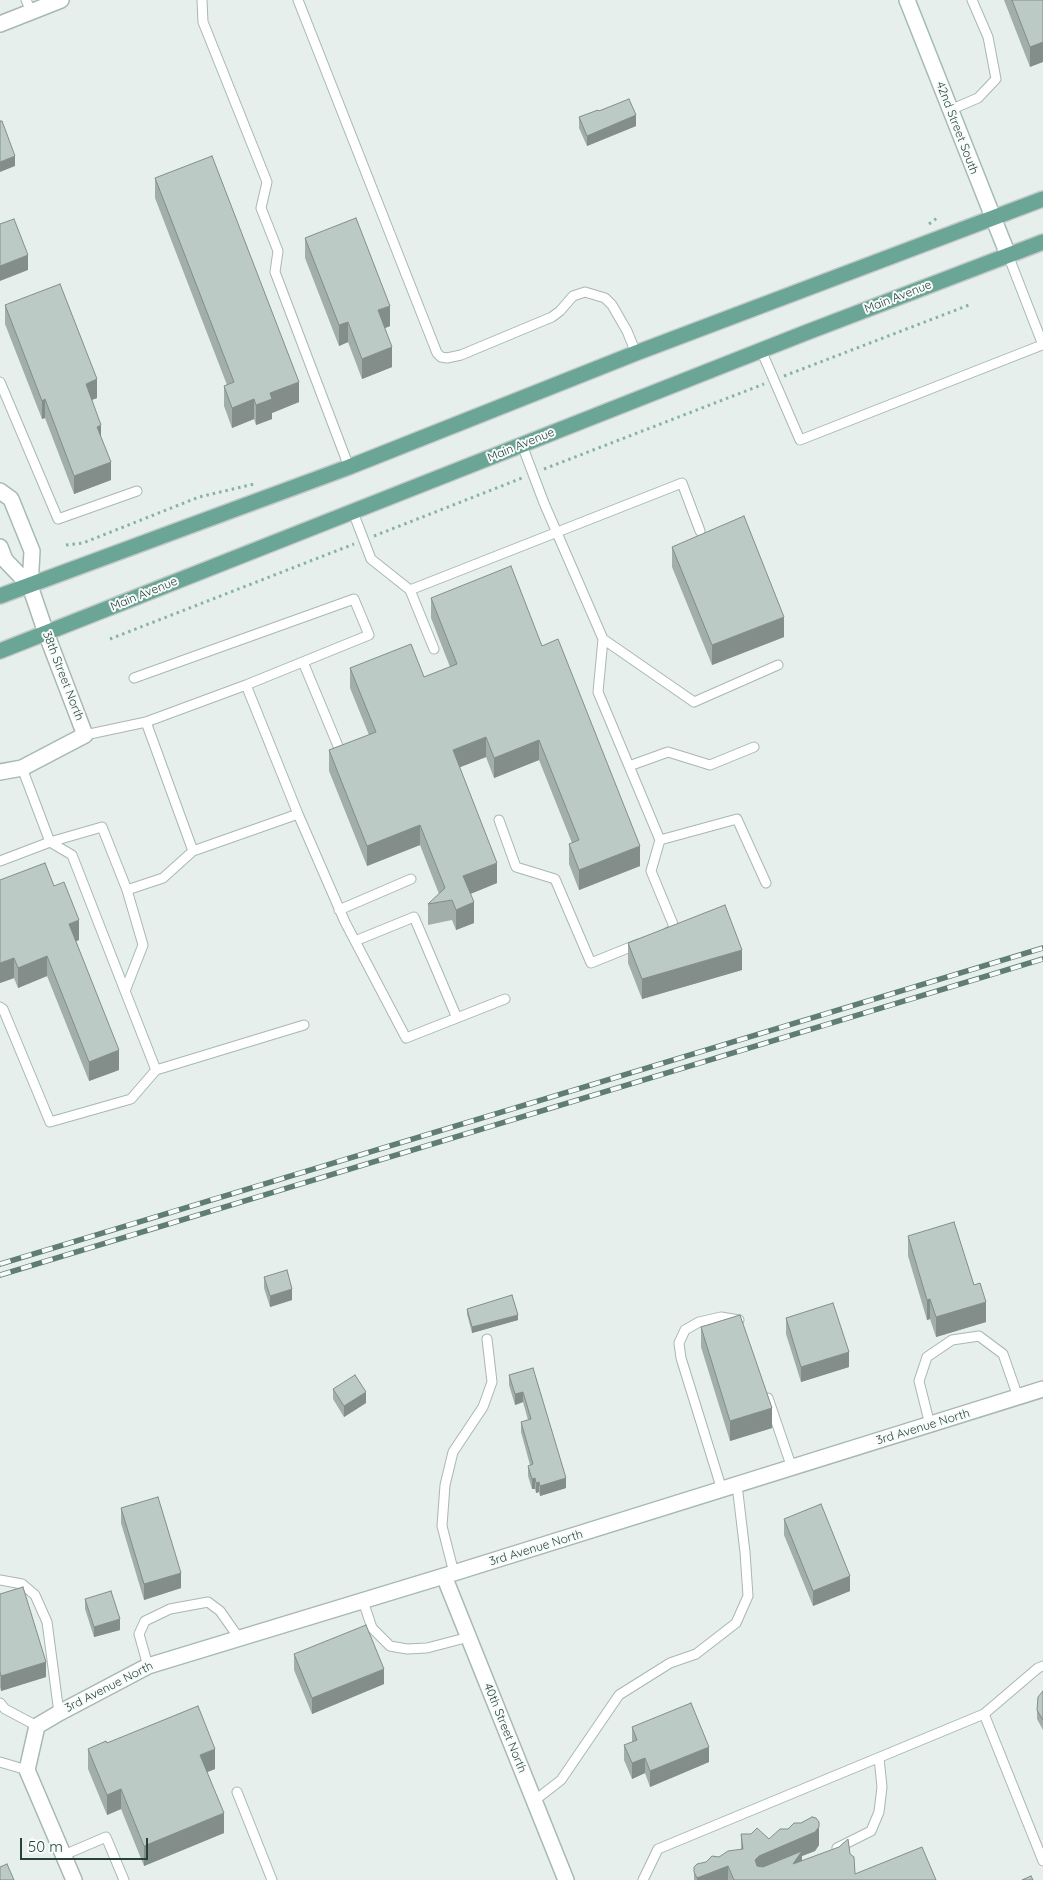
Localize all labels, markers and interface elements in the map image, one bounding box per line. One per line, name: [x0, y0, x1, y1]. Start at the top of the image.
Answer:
street label: 42nd Street South: [933, 80, 981, 176]
street label: Main Avenue: [862, 278, 934, 316]
street label: Main Avenue: [485, 425, 557, 465]
street label: Main Avenue: [108, 574, 180, 614]
street label: 38th Street North: [39, 629, 87, 723]
street label: 3rd Avenue North: [875, 1406, 971, 1448]
street label: 3rd Avenue North: [488, 1527, 584, 1569]
street label: 3rd Avenue North: [63, 1659, 155, 1715]
street label: 40th Street North: [480, 1681, 530, 1775]
scale bar: [22, 1828, 150, 1860]
text: 50 m: [28, 1837, 63, 1856]

